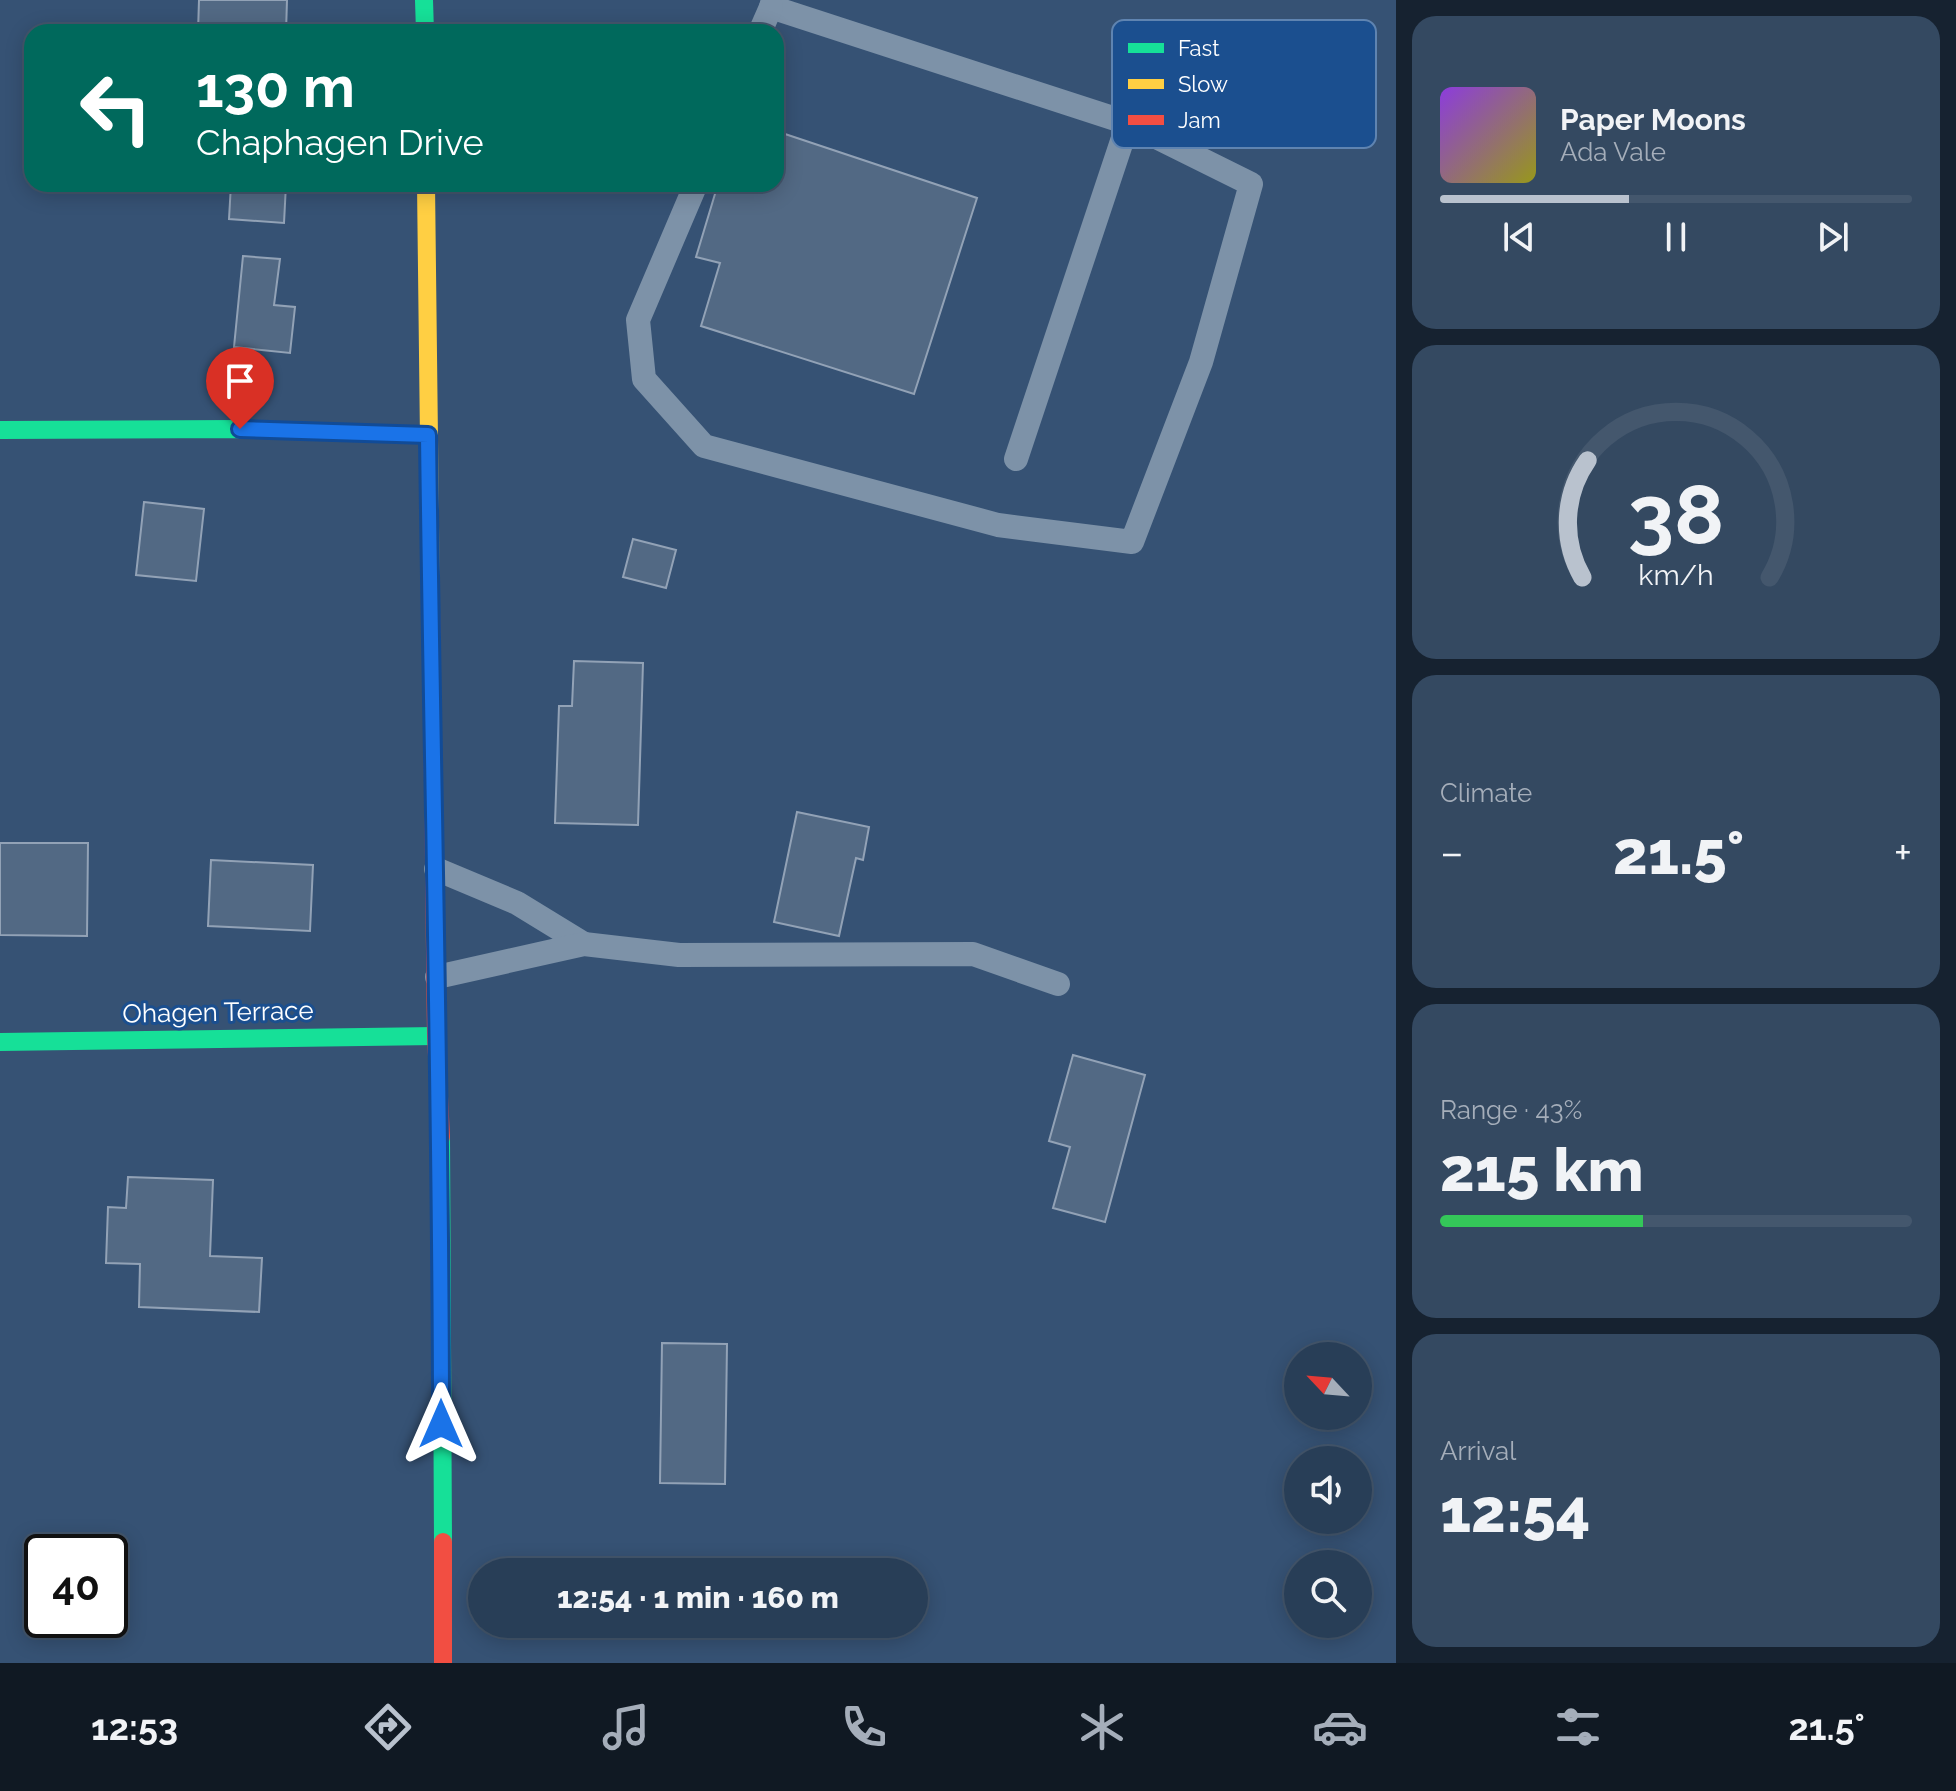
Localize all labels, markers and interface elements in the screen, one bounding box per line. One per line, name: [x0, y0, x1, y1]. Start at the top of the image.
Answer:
legend: [1112, 20, 1376, 148]
text: Fast: [1178, 35, 1220, 61]
text: 130 m: [196, 54, 355, 120]
icon: left: [64, 56, 168, 160]
text: Slow: [1178, 71, 1228, 97]
text: Paper Moons: [1560, 102, 1746, 137]
text: Jam: [1178, 107, 1221, 133]
text: Chaphagen Drive: [196, 121, 484, 163]
text: Ada Vale: [1560, 137, 1666, 167]
icon: previous: [1497, 215, 1541, 259]
icon: pause: [1654, 215, 1698, 259]
icon: next: [1811, 215, 1855, 259]
pin: [206, 347, 274, 429]
icon: arrive: [218, 359, 262, 403]
text: 38: [1628, 466, 1724, 563]
text: km/h: [1638, 558, 1714, 592]
text: Climate: [1440, 778, 1532, 808]
text: 21.5°: [1613, 818, 1744, 888]
text: −: [1440, 827, 1464, 878]
text: +: [1894, 827, 1912, 878]
street label: Ohagen Terrace: [122, 995, 314, 1029]
text: Range · 43%: [1440, 1095, 1582, 1125]
text: 215 km: [1440, 1135, 1644, 1205]
north arrow: [1284, 1342, 1372, 1430]
map controls: [1284, 1342, 1372, 1638]
position arrow: [399, 1382, 483, 1466]
text: Arrival: [1440, 1436, 1516, 1466]
button: sound: [1284, 1446, 1372, 1534]
text: 12:54: [1440, 1476, 1590, 1546]
speed limit sign: 40: [24, 1534, 128, 1638]
button: search: [1284, 1550, 1372, 1638]
text: 12:54 · 1 min · 160 m: [557, 1580, 839, 1615]
icon: directions: [360, 1699, 416, 1755]
icon: music: [598, 1699, 654, 1755]
icon: phone: [836, 1699, 892, 1755]
icon: climate: [1074, 1699, 1130, 1755]
icon: car: [1312, 1699, 1368, 1755]
icon: filters: [1550, 1699, 1606, 1755]
text: 12:53: [91, 1706, 178, 1748]
text: 21.5°: [1788, 1706, 1865, 1748]

